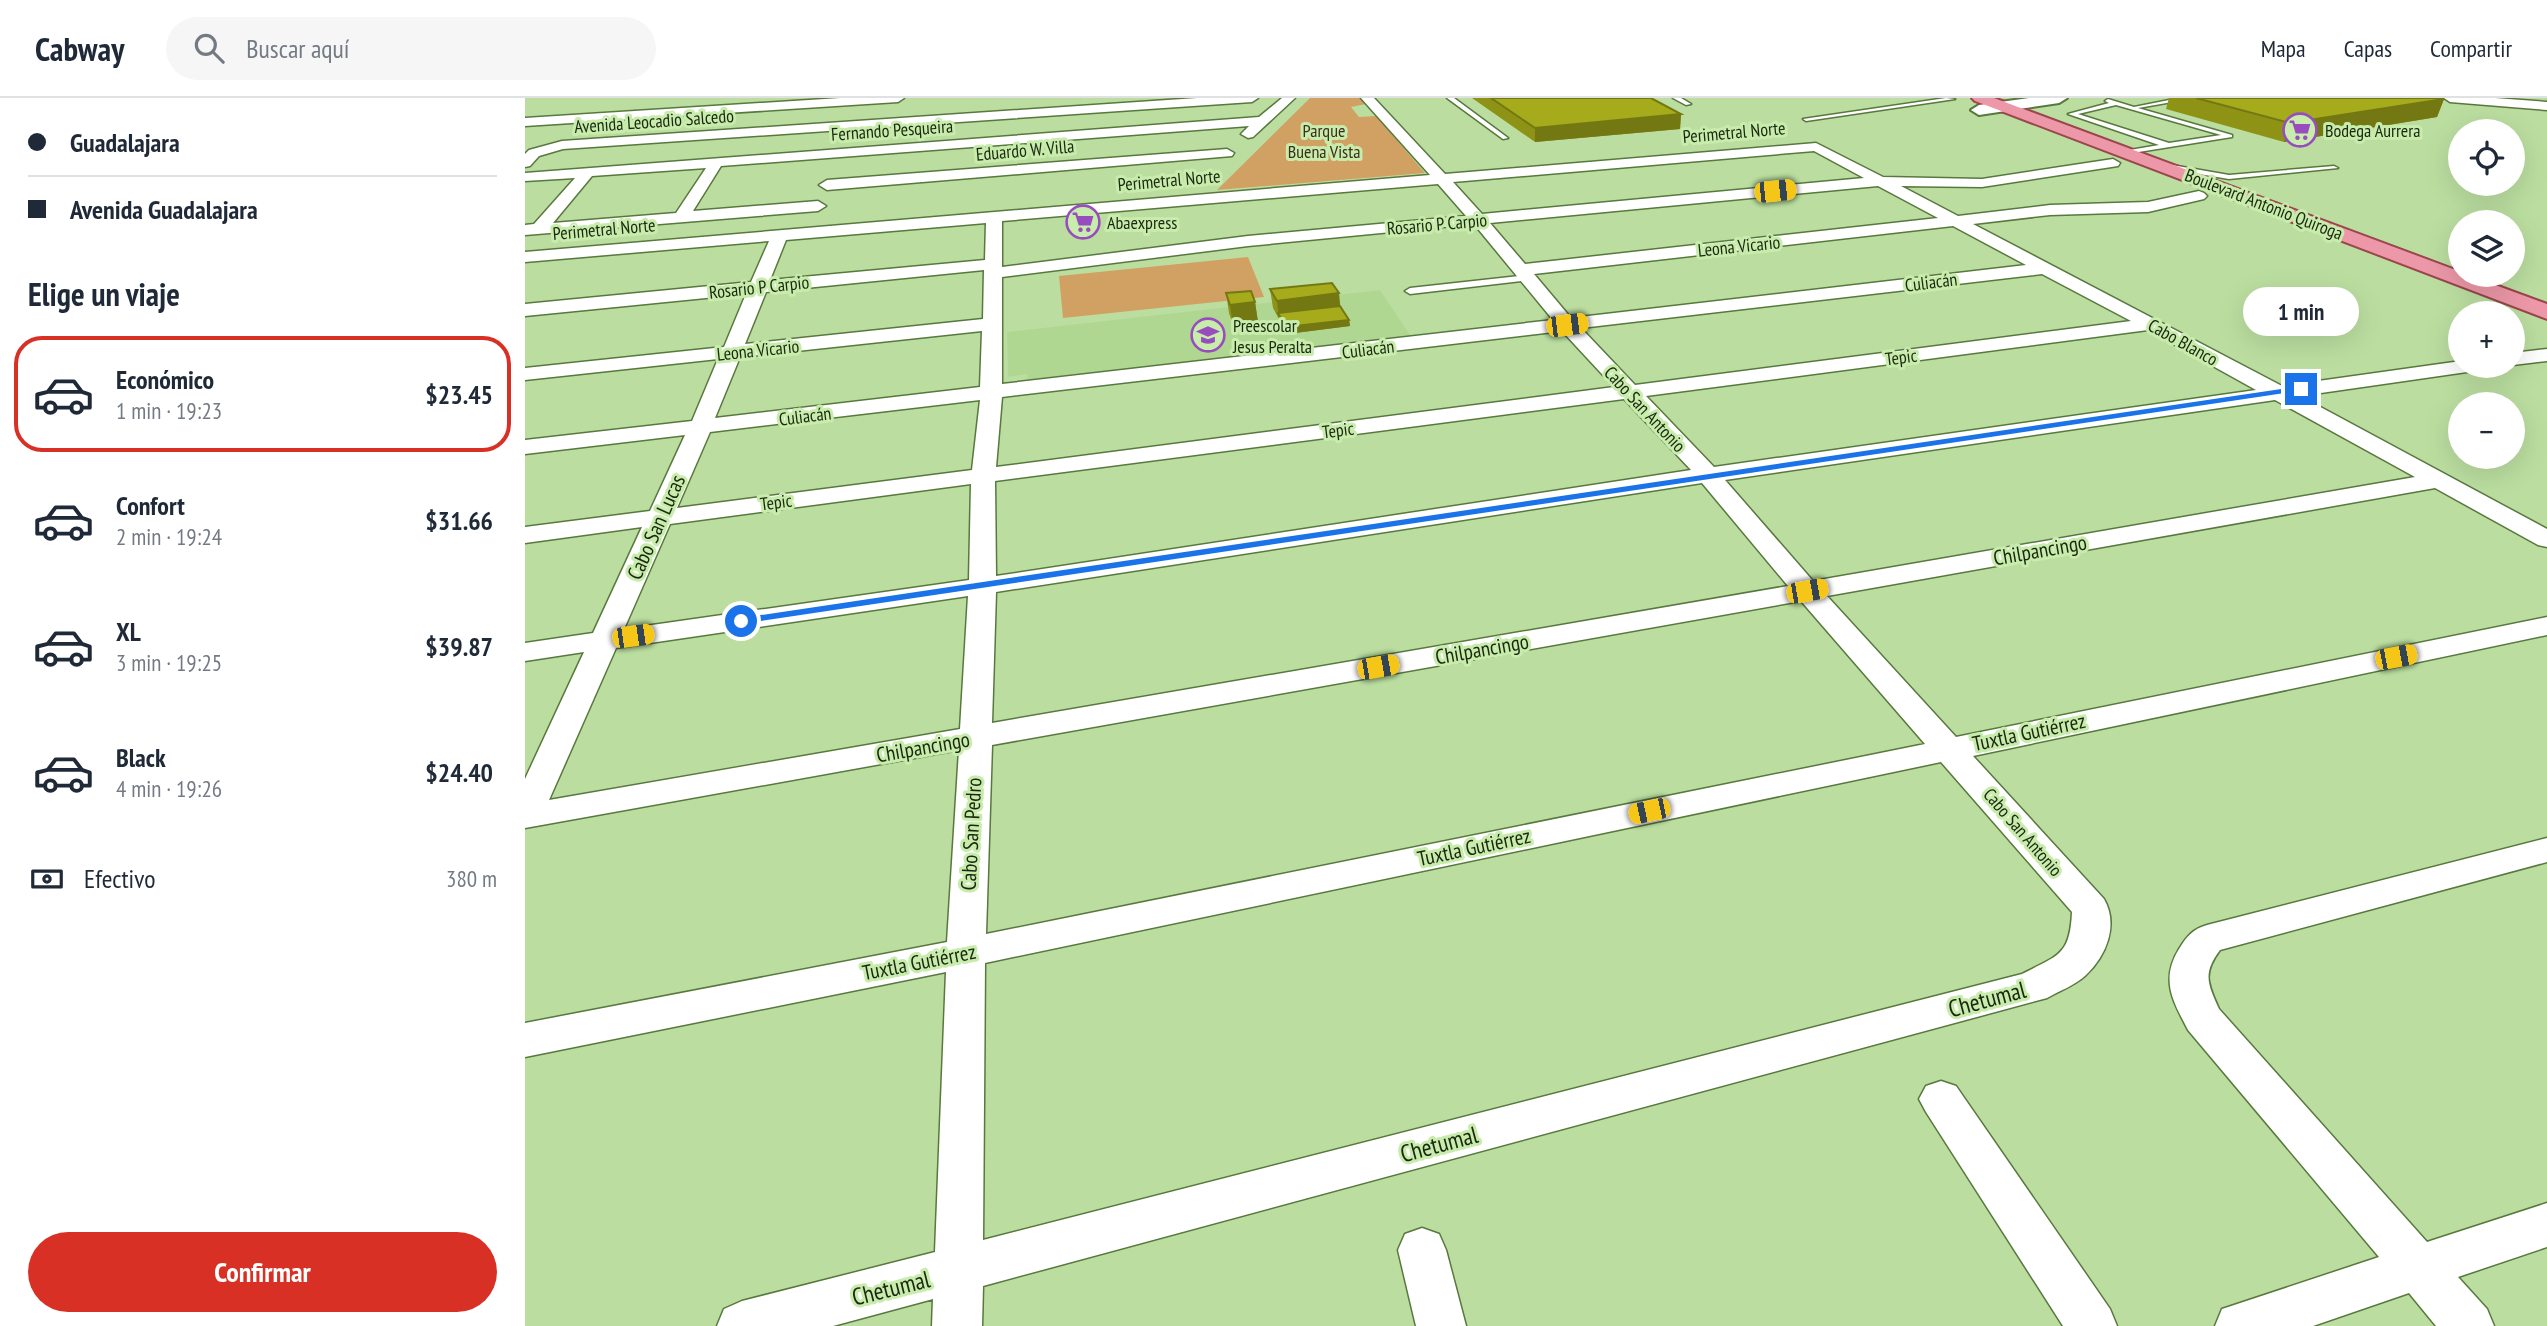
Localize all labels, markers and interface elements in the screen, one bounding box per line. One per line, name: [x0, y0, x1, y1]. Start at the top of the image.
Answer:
search box: [166, 17, 656, 80]
text: Cabway: [35, 27, 124, 70]
icon: search: [190, 29, 228, 67]
text: Buscar aquí: [246, 32, 350, 65]
text: Mapa: [2261, 33, 2306, 64]
text: Capas: [2344, 33, 2392, 64]
text: Compartir: [2430, 33, 2512, 64]
street label: Avenida Leocadio Salcedo: [573, 104, 735, 138]
supermarket icon: Bodega Aurrera: [2281, 111, 2319, 149]
street label: Fernando Pesqueira: [830, 114, 954, 146]
street label: Perimetral Norte: [1682, 116, 1786, 148]
park label: Parque Buena Vista: [1288, 119, 1360, 163]
place label: Bodega Aurrera: [2325, 119, 2420, 142]
map controls: [2448, 119, 2525, 469]
button: locate: [2448, 119, 2525, 196]
text: Guadalajara: [70, 126, 180, 159]
street label: Eduardo W. Villa: [975, 134, 1075, 166]
street label: Boulevard Antonio Quiroga: [2182, 163, 2346, 245]
street label: Perimetral Norte: [1117, 164, 1221, 196]
car: [1754, 178, 1797, 204]
text: Avenida Guadalajara: [70, 193, 258, 226]
supermarket icon: Abaexpress: [1064, 203, 1102, 241]
street label: Rosario P Carpio: [1386, 208, 1488, 240]
button: layers: [2448, 210, 2525, 287]
place label: Abaexpress: [1107, 211, 1177, 234]
street label: Perimetral Norte: [552, 213, 656, 245]
street label: Leona Vicario: [1697, 230, 1782, 262]
street label: Culiacán: [1903, 267, 1959, 297]
street label: Rosario P Carpio: [708, 270, 810, 304]
text: Elige un viaje: [28, 273, 180, 315]
callout: 1 min: [2243, 288, 2359, 336]
text: 1 min: [2278, 297, 2324, 326]
button: +: [2448, 301, 2525, 378]
car: [1545, 312, 1590, 338]
street label: Cabo Blanco: [2144, 313, 2222, 371]
place label: Preescolar Jesus Peralta: [1232, 314, 1312, 358]
school or university icon: Preescolar Jesus Peralta: [1189, 316, 1227, 354]
street label: Leona Vicario: [716, 334, 801, 366]
street label: Culiacán: [1340, 334, 1396, 364]
street label: Tepic: [1884, 344, 1919, 370]
street label: Cabo San Antonio: [1599, 361, 1691, 457]
icon: car: [32, 363, 95, 426]
text: Económico: [116, 363, 214, 396]
route end: [2285, 373, 2317, 405]
text: $23.45: [425, 378, 493, 411]
button: −: [2448, 392, 2525, 469]
text: 1 min · 19:23: [116, 396, 222, 425]
street label: Culiacán: [777, 401, 833, 431]
street label: Tepic: [1321, 417, 1356, 443]
street label: Cabo San Lucas: [621, 470, 691, 584]
icon: car: [32, 489, 95, 552]
text: Confort: [116, 489, 185, 522]
street label: Tepic: [759, 489, 794, 515]
text: $31.66: [425, 504, 493, 537]
text: 2 min · 19:24: [116, 522, 222, 551]
street label: Chilpancingo: [1991, 529, 2089, 571]
car: [1785, 577, 1830, 605]
route start: [725, 605, 757, 637]
icon: car: [32, 615, 95, 678]
text: XL: [116, 615, 141, 648]
car: [611, 623, 656, 649]
street label: Chilpancingo: [1433, 628, 1531, 670]
text: $39.87: [425, 630, 493, 663]
car: [2374, 643, 2419, 671]
text: 3 min · 19:25: [116, 648, 222, 677]
car: [1356, 653, 1401, 681]
street label: Tuxtla Gutiérrez: [1970, 707, 2088, 757]
street label: Chilpancingo: [874, 726, 972, 768]
icon: car: [32, 741, 95, 804]
text: Black: [116, 741, 166, 774]
text: $24.40: [425, 756, 493, 789]
text: 4 min · 19:26: [116, 774, 222, 803]
street label: Cabo San Pedro: [955, 777, 987, 891]
street label: Cabo San Antonio: [1978, 783, 2068, 881]
car: [1627, 796, 1672, 826]
street label: Tuxtla Gutiérrez: [1415, 822, 1533, 872]
icon: cash: [28, 860, 66, 898]
text: Efectivo: [84, 862, 156, 895]
text: 380 m: [446, 864, 497, 893]
street label: Tuxtla Gutiérrez: [860, 938, 978, 986]
street label: Chetumal: [1945, 974, 2030, 1024]
street label: Chetumal: [1397, 1119, 1482, 1169]
button: Confirmar: [28, 1232, 497, 1312]
street label: Chetumal: [849, 1263, 934, 1313]

